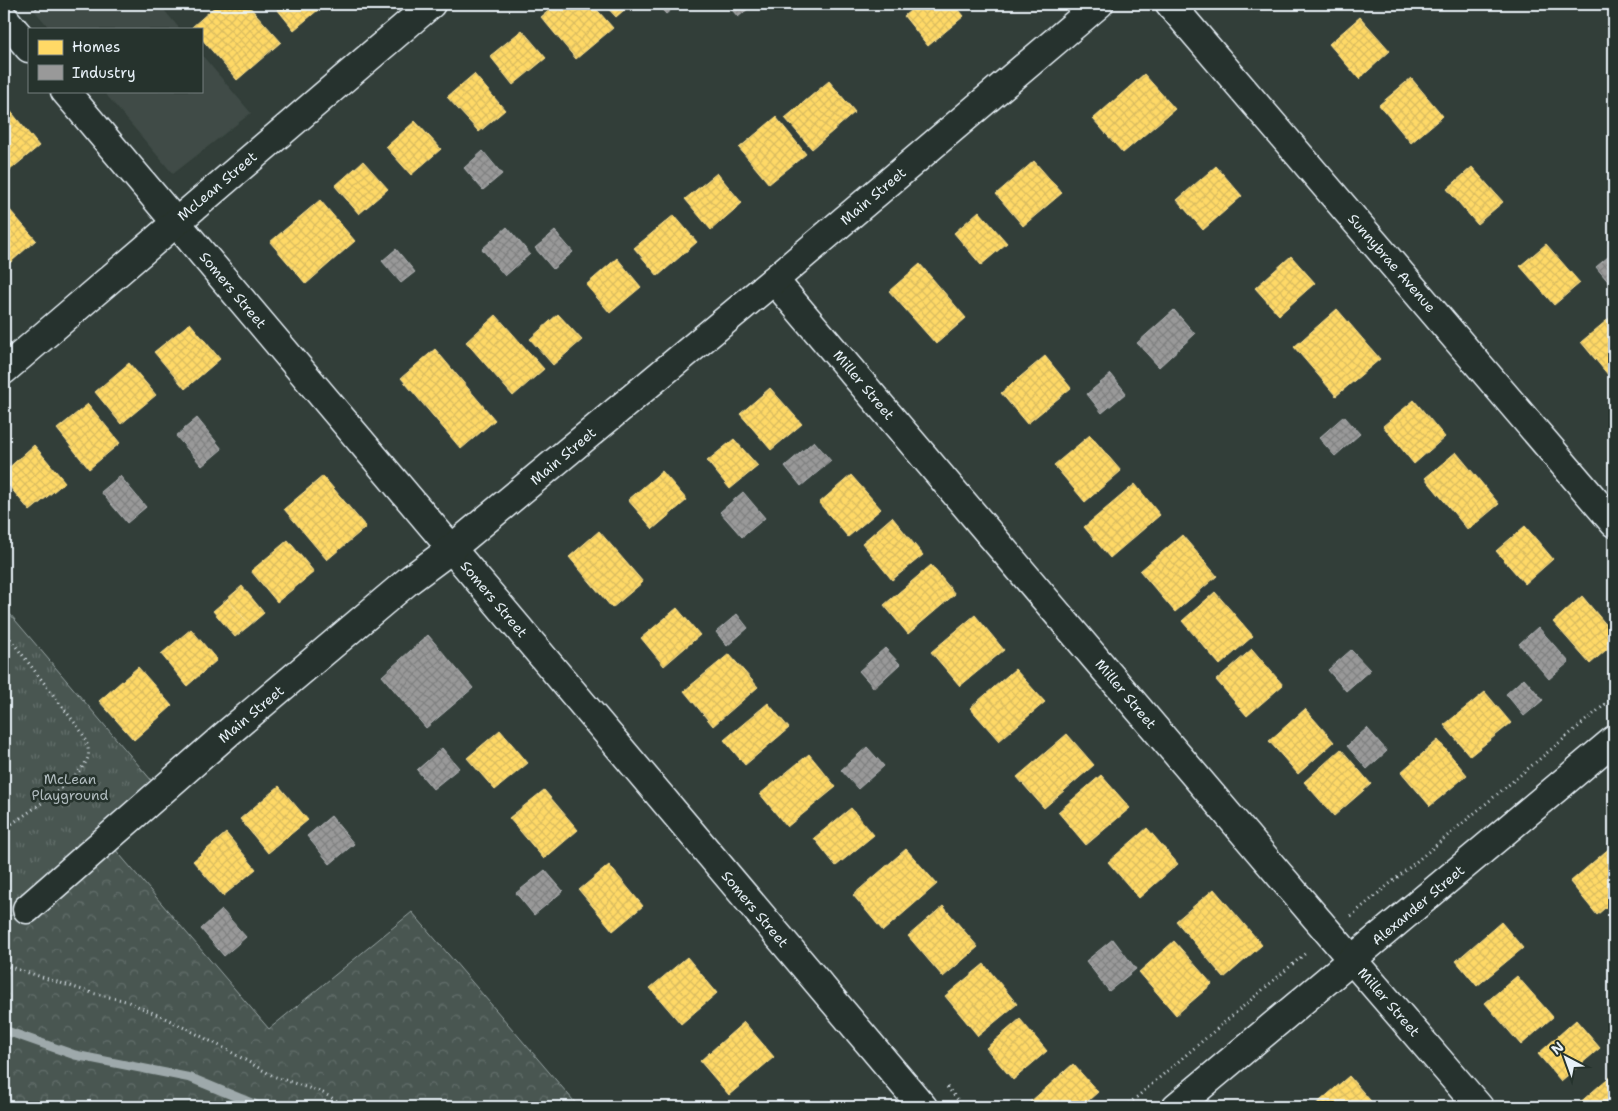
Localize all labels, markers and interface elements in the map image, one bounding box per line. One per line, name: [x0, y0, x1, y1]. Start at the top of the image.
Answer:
legend: [28, 28, 202, 92]
text: Homes: [72, 37, 120, 57]
text: Industry: [72, 63, 136, 83]
street label: McLean Street: [173, 147, 261, 225]
street label: Main Street: [836, 163, 910, 229]
street label: Sunnybrae Avenue: [1344, 210, 1440, 316]
street label: Somers Street: [196, 248, 270, 332]
street label: Miller Street: [830, 346, 898, 424]
street label: Main Street: [526, 423, 600, 489]
street label: Somers Street: [457, 557, 531, 641]
street label: Miller Street: [1092, 655, 1160, 733]
street label: Main Street: [214, 681, 288, 747]
park label: McLean Playground: [32, 770, 109, 804]
street label: Alexander Street: [1368, 861, 1468, 949]
street label: Somers Street: [718, 867, 792, 951]
street label: Miller Street: [1354, 964, 1424, 1040]
north arrow: [1540, 1034, 1590, 1084]
text: N: [1547, 1038, 1568, 1059]

